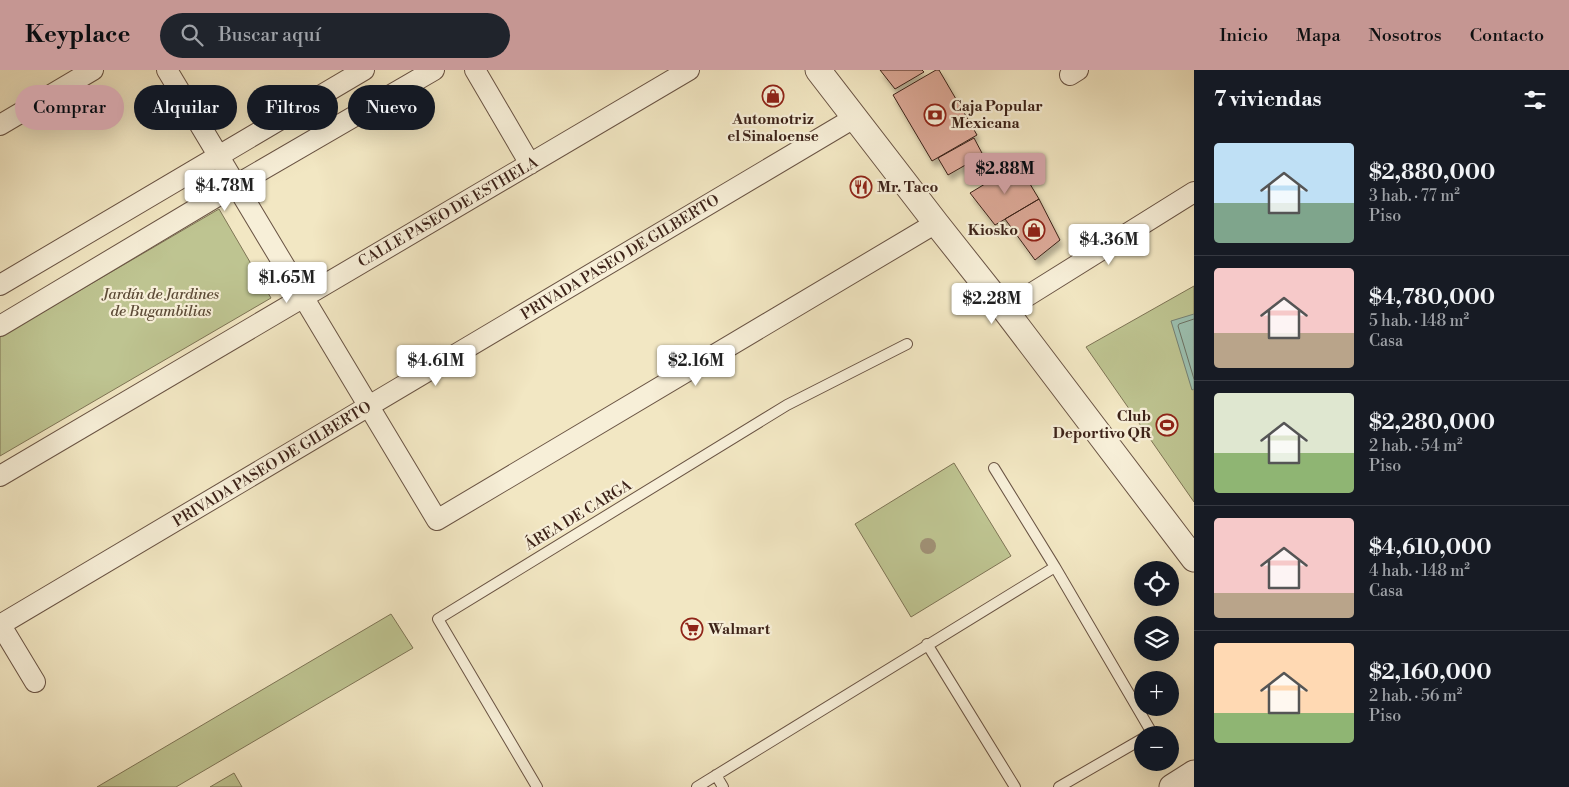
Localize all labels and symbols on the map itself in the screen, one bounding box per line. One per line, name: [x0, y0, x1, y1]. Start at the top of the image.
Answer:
shop icon: Automotriz el Sinaloense: [761, 84, 785, 108]
place label: Caja Popular Mexicana: [951, 97, 1043, 133]
bank icon: Caja Popular Mexicana: [923, 103, 947, 127]
place label: Automotriz el Sinaloense: [727, 110, 819, 146]
pin: $2.88M: [964, 152, 1046, 195]
street label: CALLE PASEO DE ESTHELA: [355, 153, 542, 272]
pin: $4.78M: [184, 170, 266, 212]
restaurant icon: Mr. Taco: [849, 175, 873, 199]
place label: Mr. Taco: [877, 178, 938, 197]
street label: PRIVADA PASEO DE GILBERTO: [518, 190, 723, 324]
shop icon: Kiosko: [1022, 218, 1046, 242]
place label: Kiosko: [968, 221, 1018, 240]
pin: $4.36M: [1068, 224, 1150, 266]
pin: $1.65M: [246, 262, 328, 304]
pin: $2.28M: [951, 282, 1033, 325]
park label: Jardín de Jardines de Bugambilias: [101, 285, 220, 321]
pin: $4.61M: [395, 344, 477, 387]
pin: $2.16M: [655, 344, 737, 387]
street label: PRIVADA PASEO DE GILBERTO: [170, 397, 375, 531]
place label: Club Deportivo QR: [1053, 407, 1152, 443]
sports icon: Club Deportivo QR: [1155, 413, 1179, 437]
street label: ÁREA DE CARGA: [520, 475, 636, 555]
supermarket icon: Walmart: [680, 617, 704, 641]
place label: Walmart: [707, 620, 771, 639]

